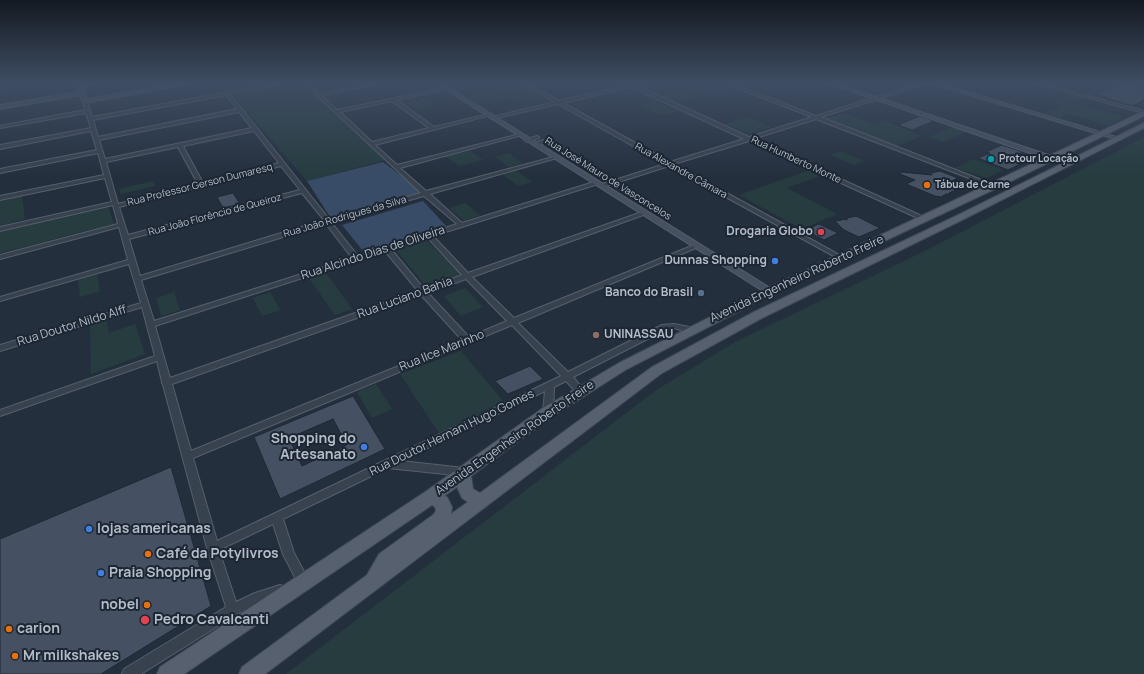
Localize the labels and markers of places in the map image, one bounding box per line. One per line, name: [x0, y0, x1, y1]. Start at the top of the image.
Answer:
place label: Protour Locação: [999, 153, 1078, 165]
marker: Protour Locação: [986, 154, 996, 164]
place label: Tábua de Carne: [935, 179, 1010, 191]
marker: Tábua de Carne: [922, 180, 932, 190]
place label: Drogaria Globo: [726, 225, 813, 239]
marker: Drogaria Globo: [816, 227, 826, 237]
place label: Dunnas Shopping: [664, 254, 767, 268]
marker: Dunnas Shopping: [770, 256, 780, 266]
place label: Banco do Brasil: [605, 286, 693, 300]
marker: Banco do Brasil: [696, 288, 706, 298]
place label: UNINASSAU: [604, 328, 673, 342]
marker: UNINASSAU: [591, 330, 601, 340]
place label: Shopping do Artesanato: [271, 431, 356, 464]
marker: Shopping do Artesanato: [359, 442, 369, 452]
place label: lojas americanas: [97, 521, 211, 537]
marker: lojas americanas: [84, 524, 94, 534]
place label: Café da Potylivros: [156, 546, 279, 562]
marker: Café da Potylivros: [143, 549, 153, 559]
place label: Praia Shopping: [109, 565, 211, 581]
marker: Praia Shopping: [96, 568, 106, 578]
place label: nobel: [101, 597, 139, 613]
marker: nobel: [142, 600, 152, 610]
place label: Pedro Cavalcanti: [154, 612, 269, 628]
marker: Pedro Cavalcanti: [139, 614, 151, 626]
place label: carion: [17, 621, 60, 637]
marker: carion: [4, 624, 14, 634]
place label: Mr milkshakes: [23, 648, 119, 664]
marker: Mr milkshakes: [10, 651, 20, 661]

